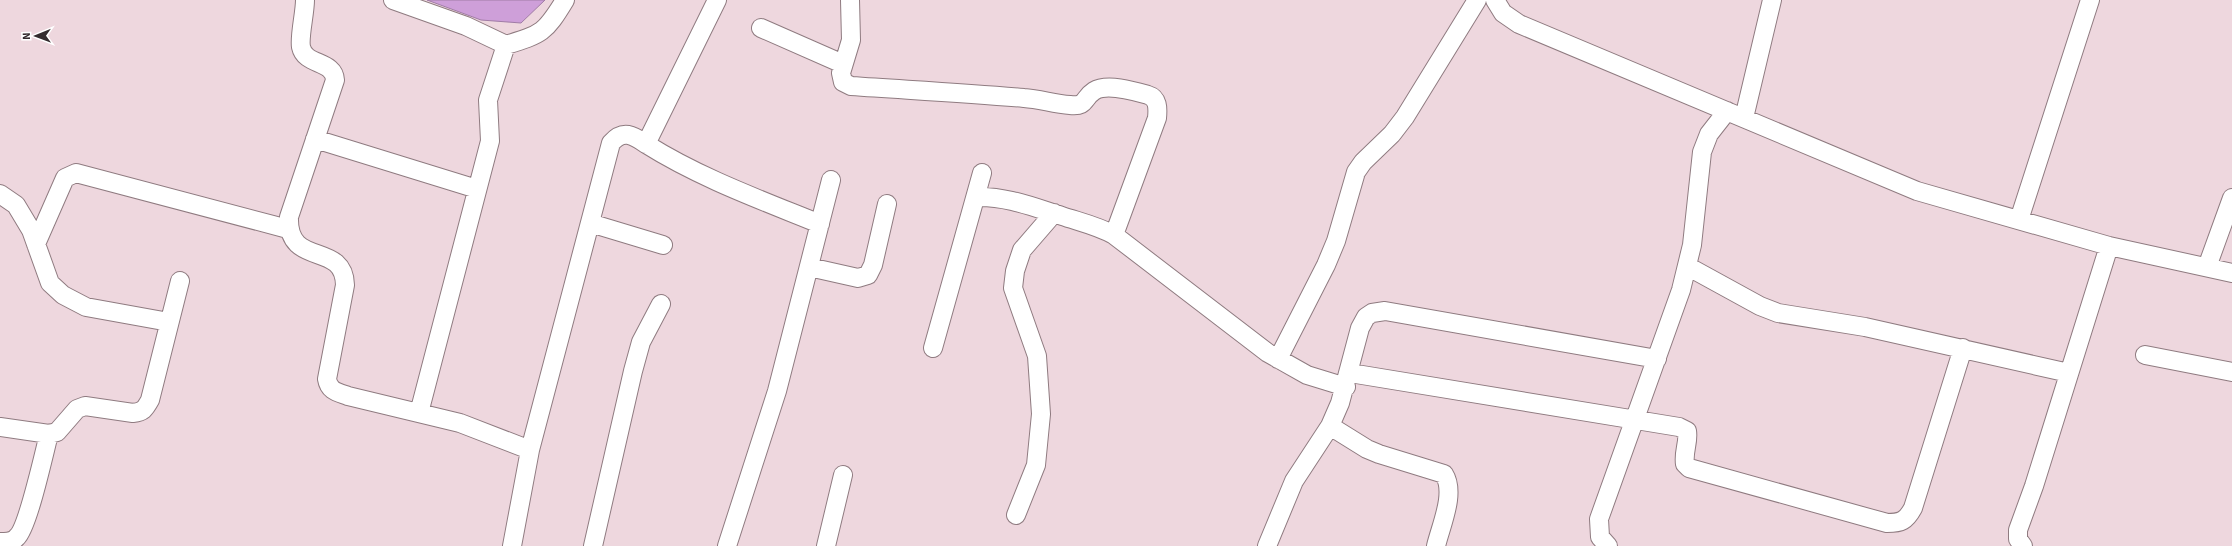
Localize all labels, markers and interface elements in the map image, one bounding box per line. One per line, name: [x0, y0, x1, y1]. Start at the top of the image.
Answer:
north arrow: [16, 16, 56, 56]
text: N: [19, 32, 34, 40]

